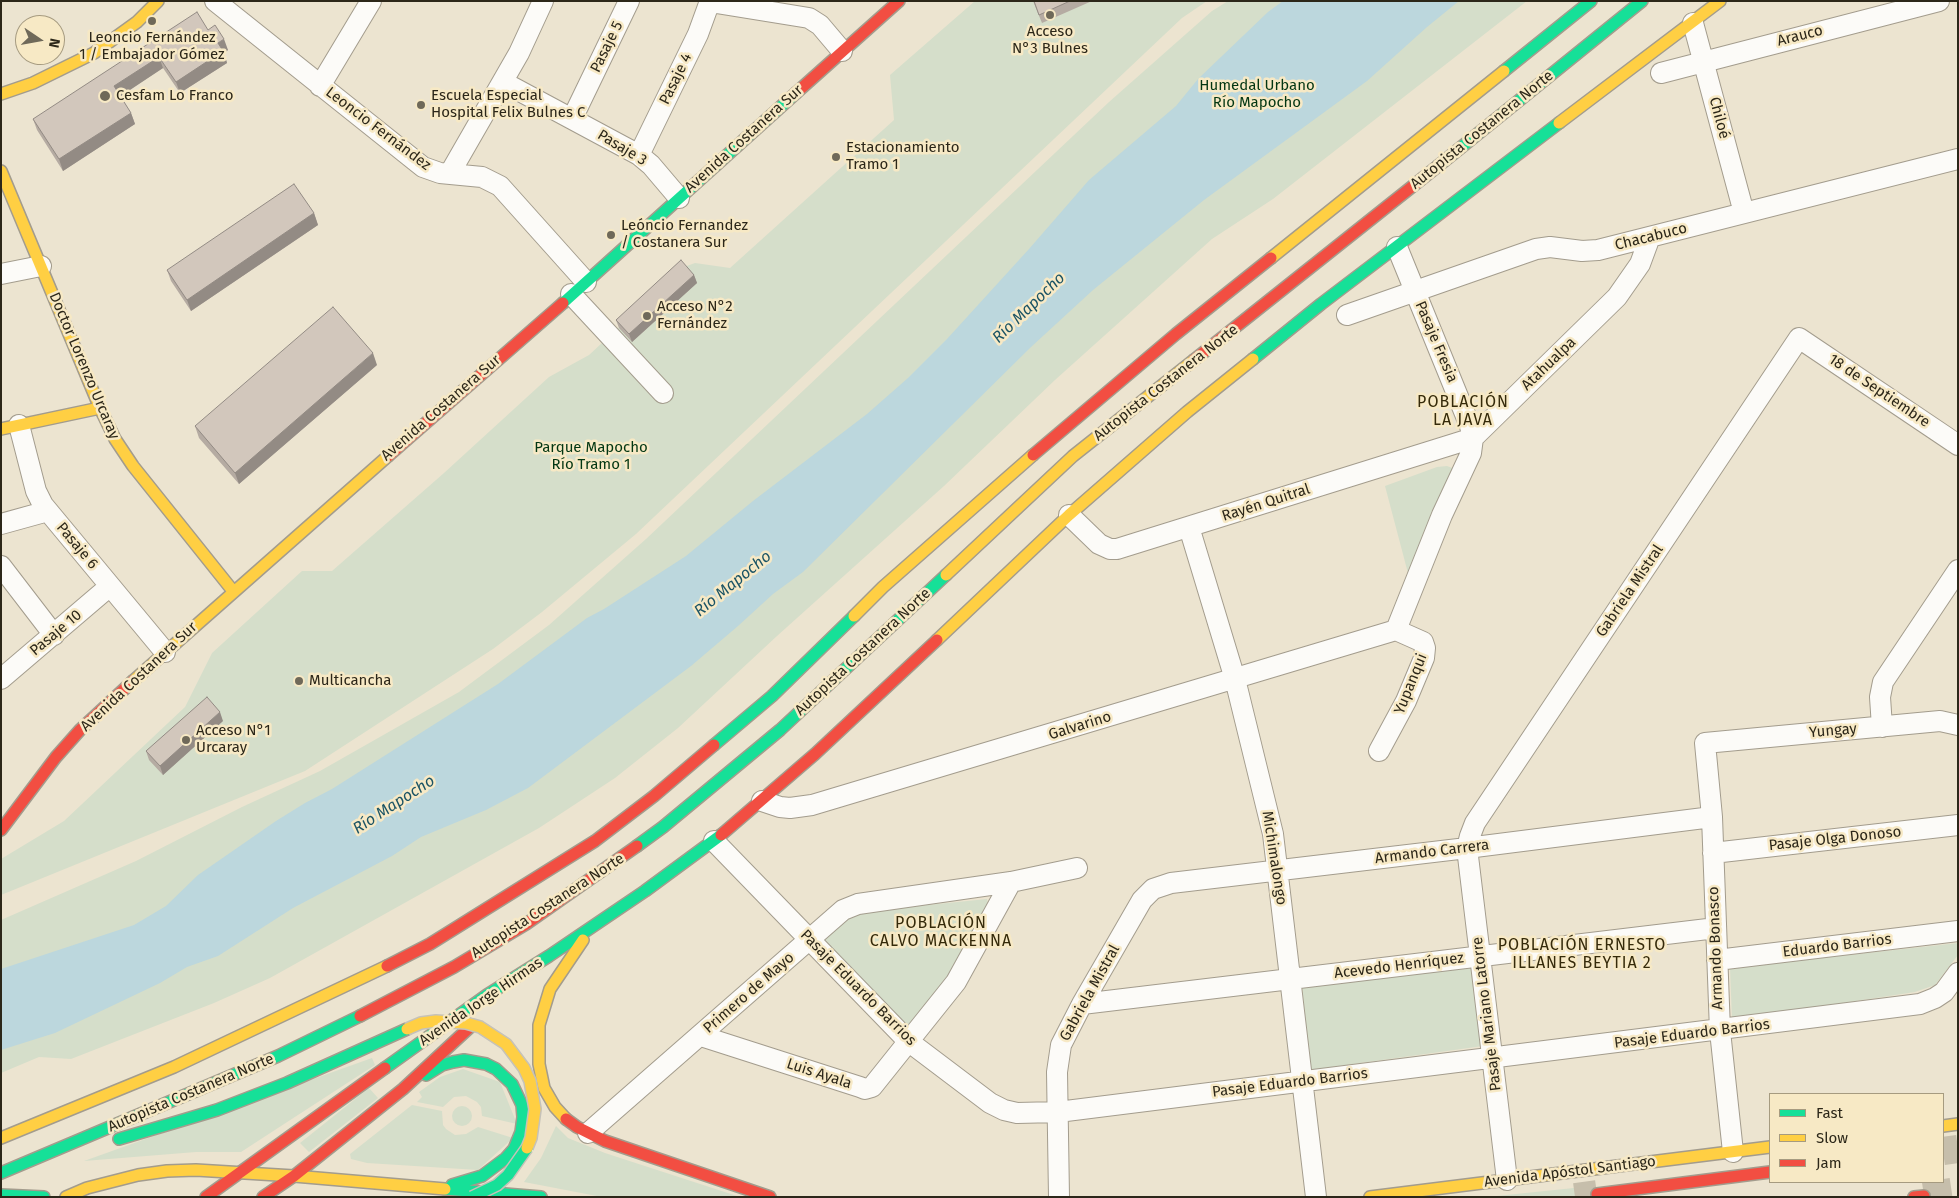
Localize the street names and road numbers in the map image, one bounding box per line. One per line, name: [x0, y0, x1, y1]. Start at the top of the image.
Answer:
street label: Pasaje 5: [587, 19, 627, 75]
street label: Arauco: [1775, 22, 1825, 50]
street label: Pasaje 4: [656, 50, 696, 108]
street label: Autopista Costanera Norte: [1407, 67, 1557, 193]
street label: Avenida Costanera Sur: [681, 81, 807, 197]
street label: Leoncio Fernández: [322, 84, 434, 174]
street label: Chiloé: [1705, 95, 1733, 141]
street label: Pasaje 3: [594, 126, 650, 170]
street label: Chacabuco: [1613, 219, 1689, 255]
street label: Doctor Lorenzo Urcaray: [45, 290, 123, 442]
street label: Pasaje Fresia: [1411, 299, 1461, 385]
street label: Autopista Costanera Norte: [1090, 321, 1242, 445]
street label: Atahualpa: [1518, 334, 1580, 394]
street label: 18 de Septiembre: [1825, 350, 1933, 432]
street label: Avenida Costanera Sur: [378, 351, 504, 465]
street label: Rayén Quitral: [1220, 480, 1312, 526]
street label: Pasaje 6: [52, 519, 102, 573]
street label: Gabriela Mistral: [1593, 542, 1667, 640]
street label: Autopista Costanera Norte: [792, 584, 934, 720]
street label: Pasaje 10: [26, 606, 86, 660]
street label: Avenida Costanera Sur: [77, 618, 201, 736]
street label: Yupanqui: [1391, 651, 1431, 717]
street label: Galvarino: [1046, 708, 1114, 744]
street label: Yungay: [1808, 720, 1858, 742]
street label: Michimalongo: [1258, 810, 1290, 906]
street label: Pasaje Olga Donoso: [1768, 823, 1902, 855]
street label: Armando Carrera: [1374, 836, 1490, 868]
street label: Autopista Costanera Norte: [468, 850, 628, 962]
street label: Armando Bonasco: [1705, 886, 1727, 1010]
street label: Pasaje Eduardo Barrios: [796, 926, 920, 1050]
street label: Eduardo Barrios: [1782, 930, 1892, 962]
street label: Pasaje Mariano Latorre: [1469, 936, 1505, 1092]
street label: Gabriela Mistral: [1056, 942, 1124, 1044]
street label: Primero de Mayo: [700, 949, 798, 1037]
street label: Acevedo Henríquez: [1333, 949, 1465, 983]
street label: Avenida Jorge Hirmas: [416, 954, 546, 1050]
street label: Pasaje Eduardo Barrios: [1613, 1016, 1771, 1052]
street label: Autopista Costanera Norte: [105, 1050, 277, 1136]
street label: Luis Ayala: [784, 1055, 854, 1093]
street label: Pasaje Eduardo Barrios: [1211, 1065, 1369, 1101]
street label: Avenida Apóstol Santiago: [1483, 1153, 1657, 1191]

